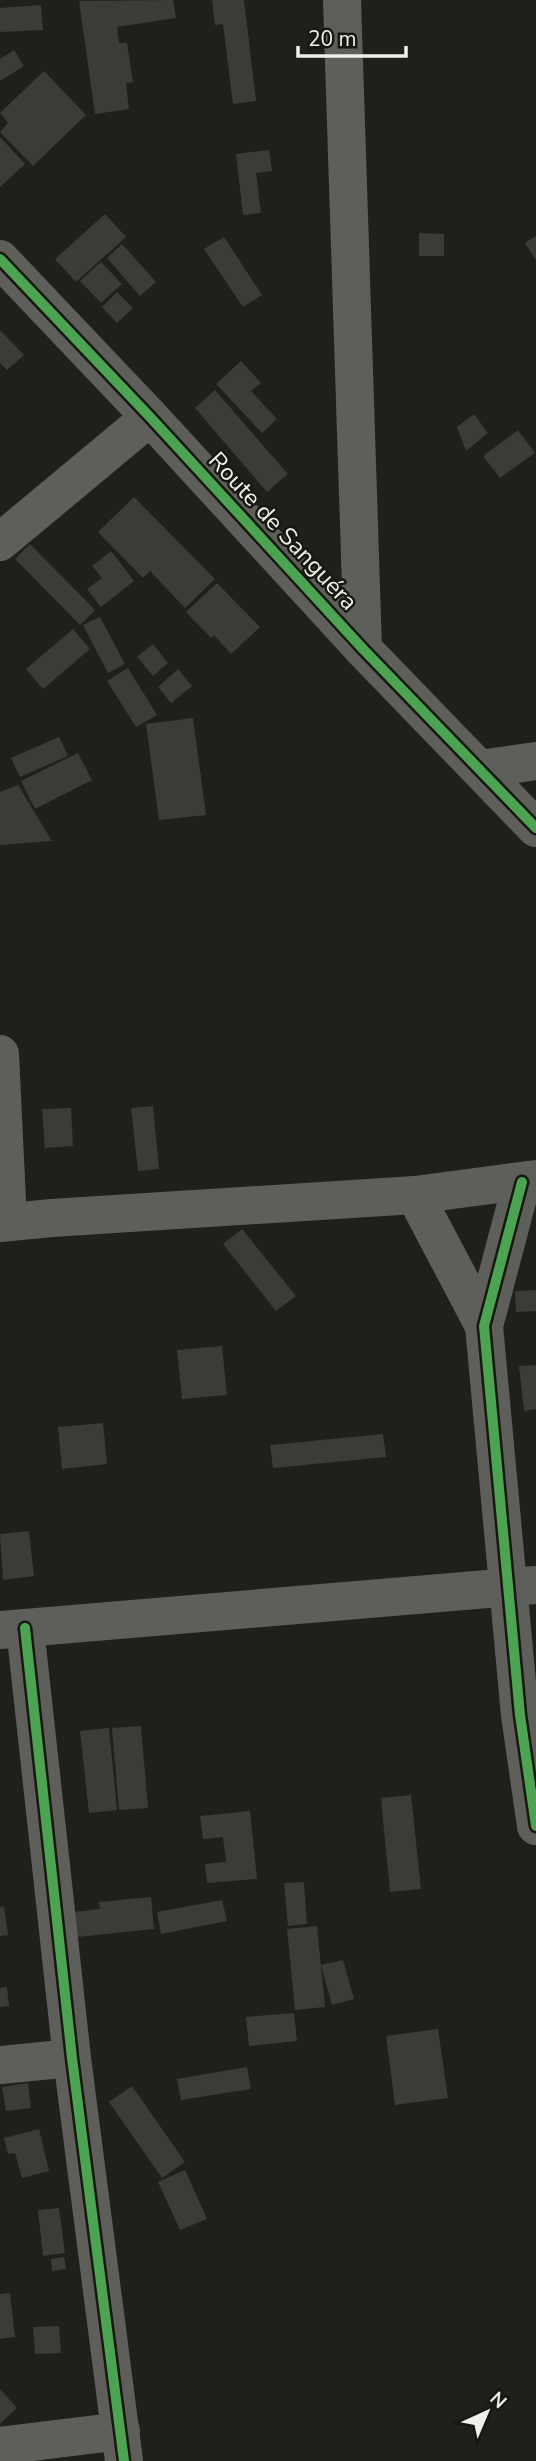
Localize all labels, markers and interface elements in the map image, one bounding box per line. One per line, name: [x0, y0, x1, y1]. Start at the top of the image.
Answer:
scale bar: [298, 14, 406, 58]
text: 20 m: [308, 25, 357, 53]
street label: Route de Sanguéra: [201, 445, 365, 617]
north arrow: [452, 2377, 522, 2447]
text: N: [484, 2386, 512, 2415]

